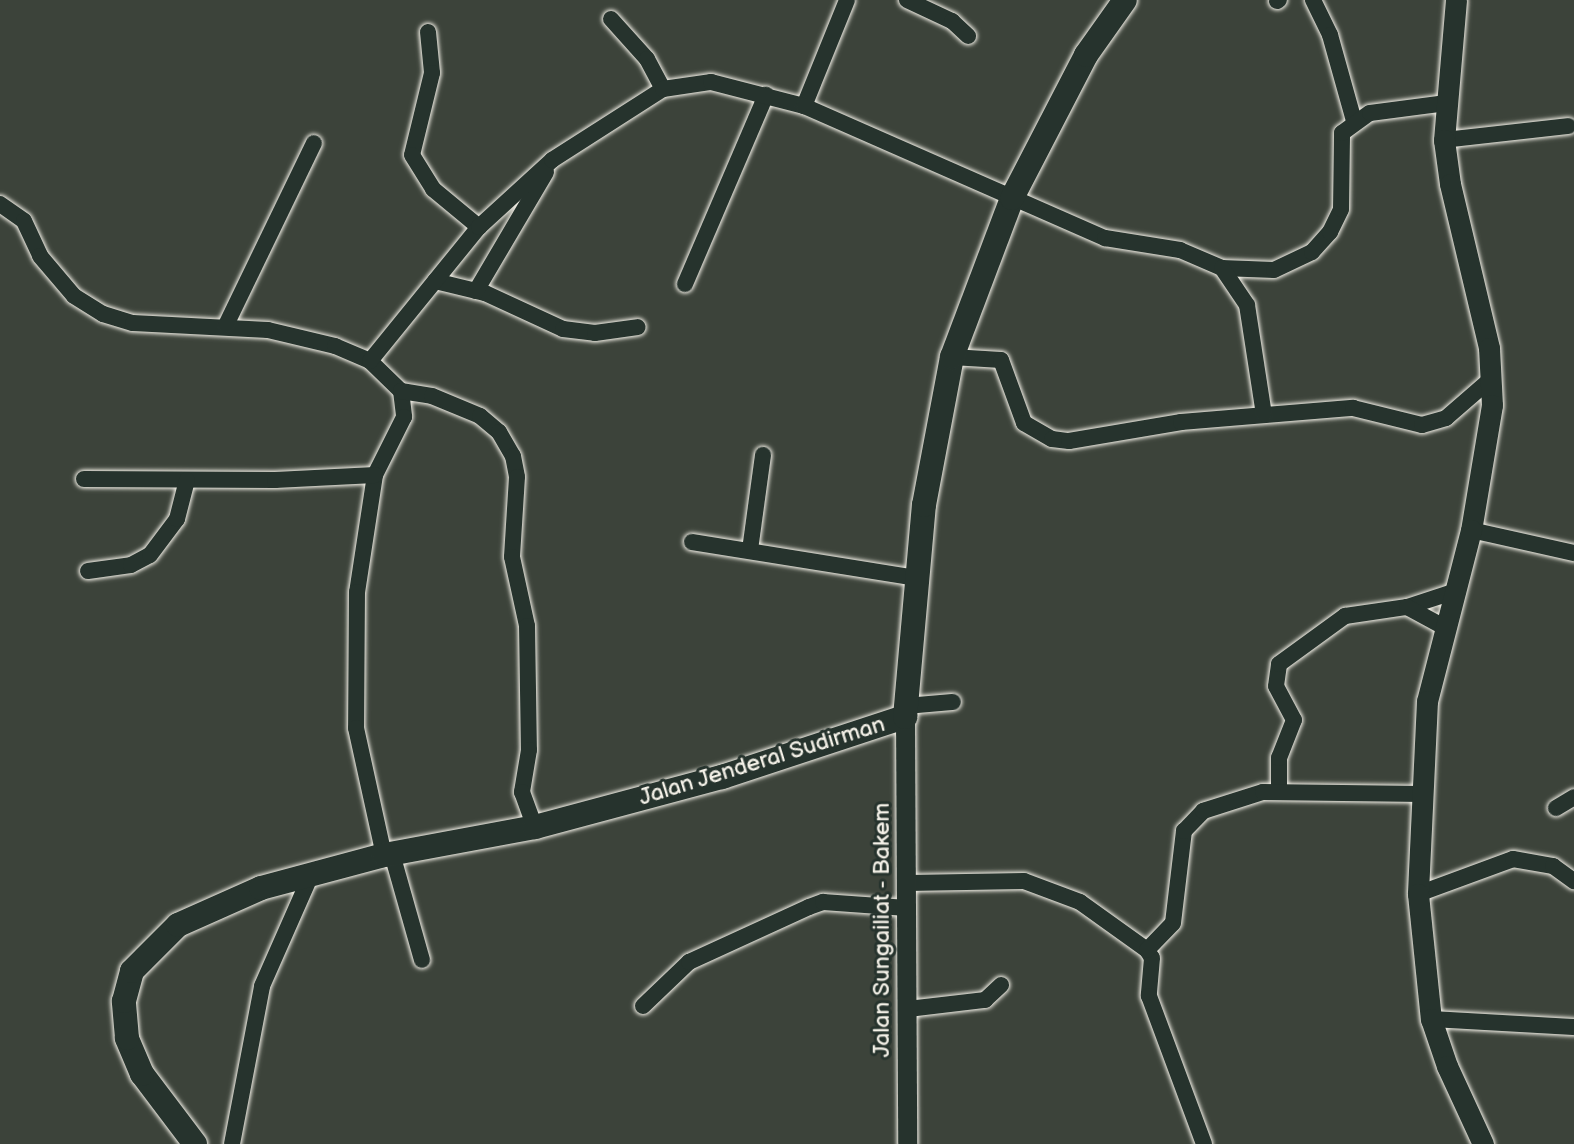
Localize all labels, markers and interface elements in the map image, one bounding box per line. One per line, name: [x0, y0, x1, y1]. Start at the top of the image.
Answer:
street label: Jalan Jenderal Sudirman: [635, 710, 889, 812]
street label: Jalan Sungailiat - Bakem: [868, 802, 896, 1058]

